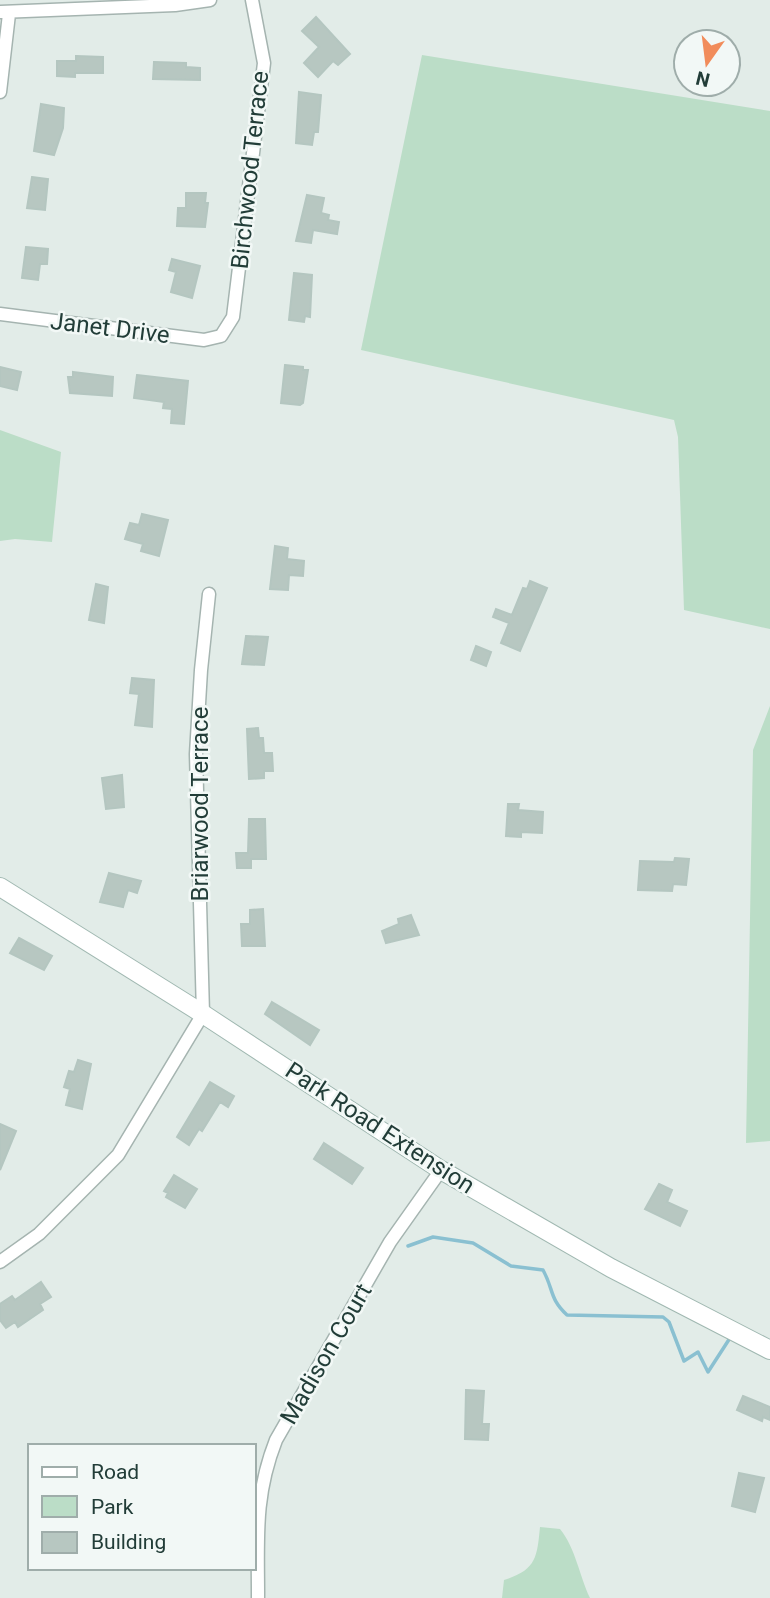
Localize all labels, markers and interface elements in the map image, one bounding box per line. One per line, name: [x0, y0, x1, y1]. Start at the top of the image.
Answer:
north arrow: [672, 28, 742, 98]
text: N: [694, 66, 712, 92]
street label: Birchwood Terrace: [226, 70, 274, 270]
street label: Janet Drive: [49, 307, 171, 349]
street label: Briarwood Terrace: [186, 707, 214, 901]
street label: Park Road Extension: [280, 1056, 480, 1200]
street label: Madison Court: [274, 1279, 378, 1429]
legend: [28, 1444, 256, 1570]
text: Road: [91, 1460, 139, 1484]
text: Park: [91, 1495, 134, 1519]
text: Building: [91, 1530, 166, 1554]

